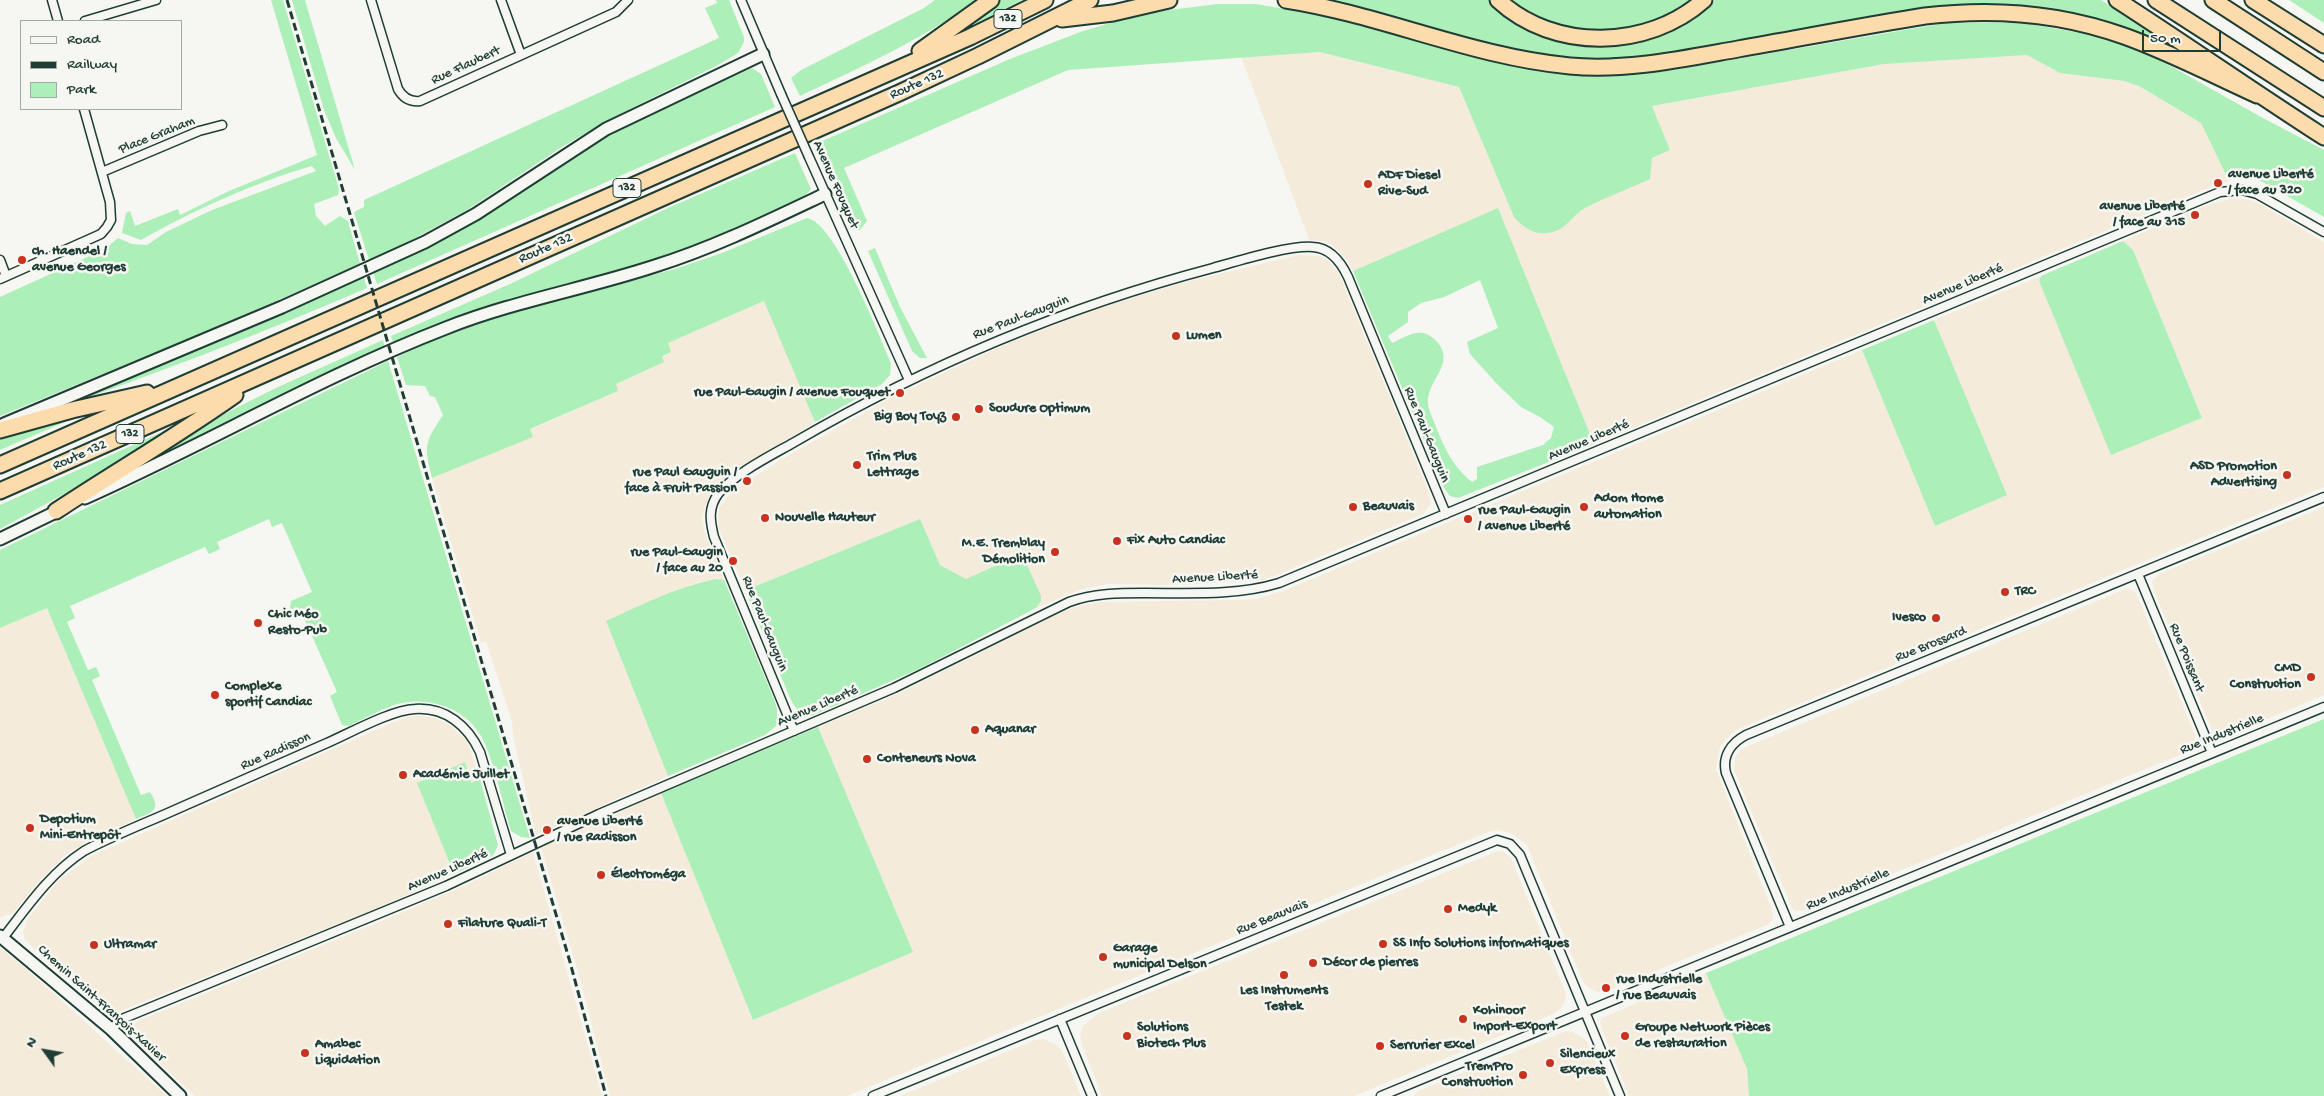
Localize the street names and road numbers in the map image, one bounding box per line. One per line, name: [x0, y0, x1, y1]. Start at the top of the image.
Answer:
road number: 132: [994, 10, 1022, 28]
street label: Rue Flaubert: [429, 43, 503, 89]
street label: Route 132: [887, 66, 947, 104]
street label: Place Graham: [116, 113, 198, 159]
street label: Avenue Fouquet: [808, 139, 862, 231]
road number: 132: [613, 178, 641, 198]
street label: Route 132: [516, 230, 576, 268]
street label: Avenue Liberté: [1920, 260, 2006, 310]
street label: Rue Paul-Gauguin: [971, 292, 1071, 344]
street label: Rue Paul-Gauguin: [1399, 385, 1453, 485]
street label: Avenue Liberté: [1546, 416, 1632, 466]
road number: 132: [116, 424, 144, 444]
street label: Route 132: [50, 437, 110, 475]
street label: Avenue Liberté: [1172, 567, 1258, 589]
street label: Rue Paul-Gauguin: [737, 574, 791, 674]
street label: Rue Poissant: [2165, 621, 2207, 695]
street label: Rue Brossard: [1893, 623, 1969, 667]
street label: Avenue Liberté: [775, 682, 861, 732]
street label: Rue Industrielle: [2178, 711, 2266, 759]
street label: Rue Radisson: [238, 729, 314, 775]
street label: Avenue Liberté: [405, 846, 491, 896]
street label: Rue Industrielle: [1804, 865, 1892, 915]
street label: Rue Beauvais: [1234, 896, 1310, 940]
street label: Chemin Saint-François-Xavier: [33, 942, 169, 1066]

